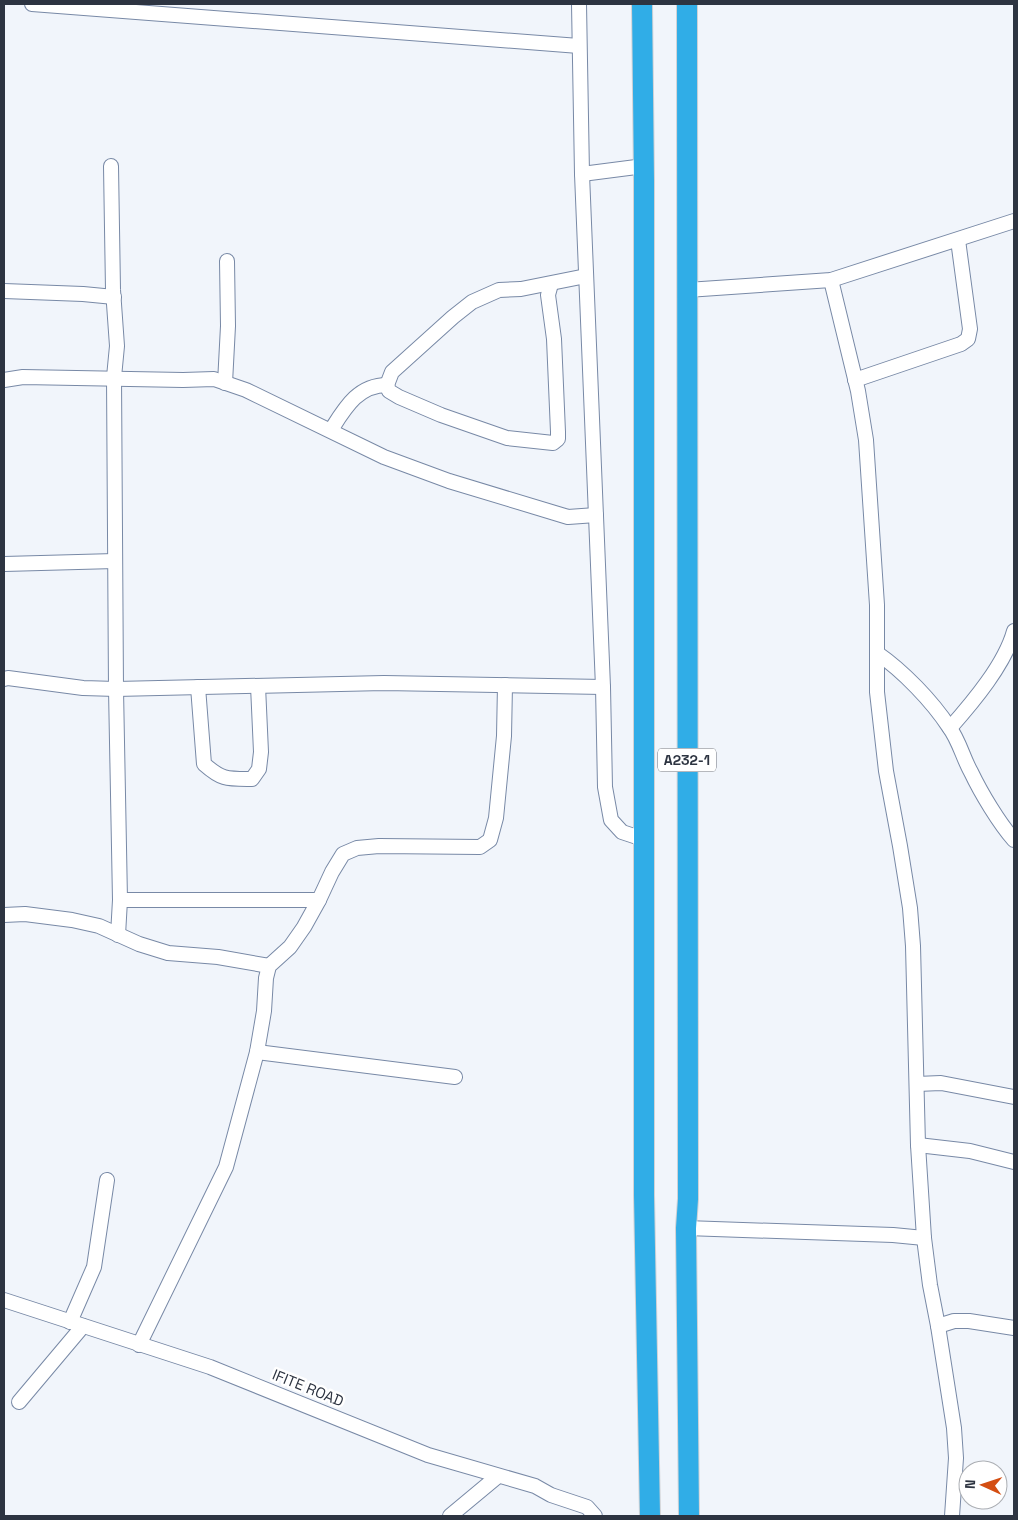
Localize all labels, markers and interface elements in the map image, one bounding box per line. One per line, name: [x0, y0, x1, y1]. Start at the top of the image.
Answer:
road number: A232-1: [658, 748, 716, 772]
street label: IFITE ROAD: [270, 1365, 347, 1410]
north arrow: [958, 1460, 1008, 1510]
text: N: [961, 1479, 979, 1489]

